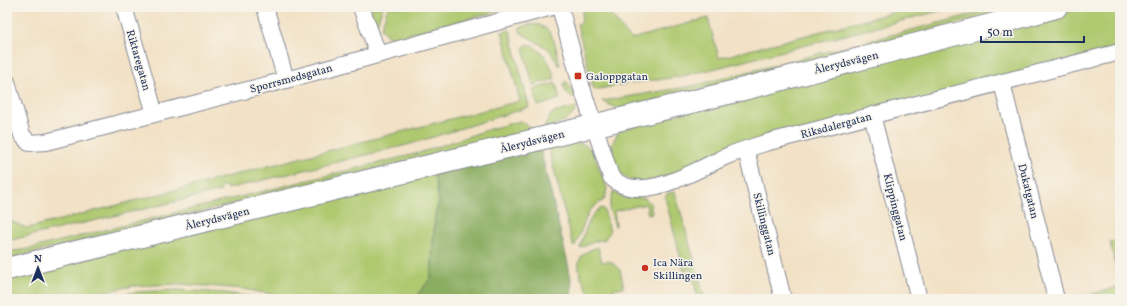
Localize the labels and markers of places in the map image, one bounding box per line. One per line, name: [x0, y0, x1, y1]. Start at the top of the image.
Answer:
place label: Galoppgatan: [586, 70, 649, 85]
marker: Galoppgatan: [573, 71, 583, 81]
place label: Ica Nära Skillingen: [653, 256, 703, 284]
marker: Ica Nära Skillingen: [640, 263, 650, 273]

